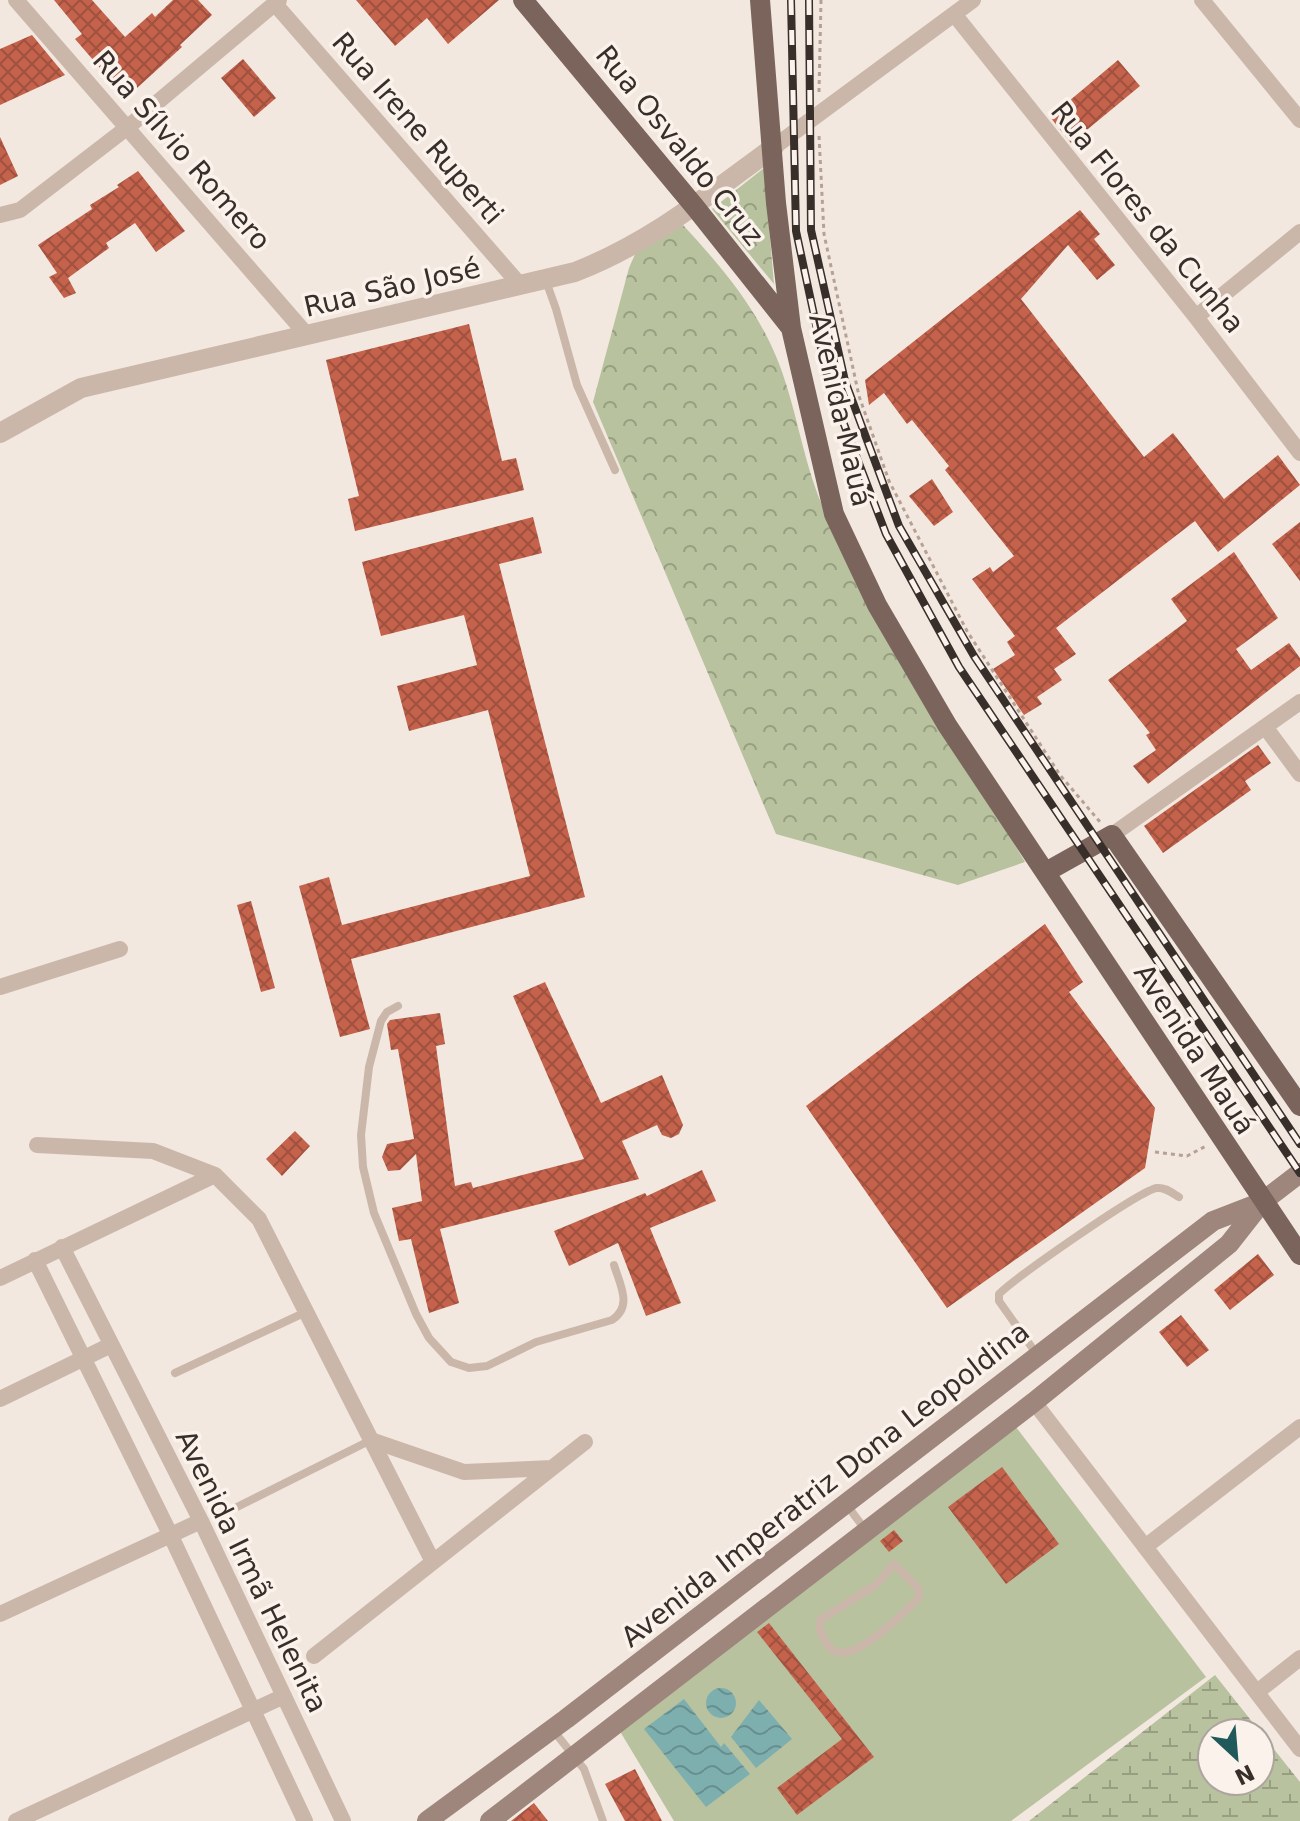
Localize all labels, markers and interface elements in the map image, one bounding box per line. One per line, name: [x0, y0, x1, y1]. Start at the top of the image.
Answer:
street label: Rua Irene Ruperti: [325, 26, 510, 231]
street label: Rua Osvaldo Cruz: [589, 39, 770, 252]
street label: Rua Sílvio Romero: [86, 44, 277, 257]
street label: Rua Flores da Cunha: [1044, 95, 1251, 340]
street label: Rua São José: [301, 251, 484, 324]
street label: Avenida Mauá: [802, 310, 879, 510]
street label: Avenida Mauá: [1127, 958, 1262, 1141]
street label: Avenida Imperatriz Dona Leopoldina: [615, 1315, 1036, 1654]
street label: Avenida Irmã Helenita: [169, 1425, 334, 1718]
north arrow: [1196, 1717, 1276, 1797]
text: N: [1231, 1759, 1258, 1790]

